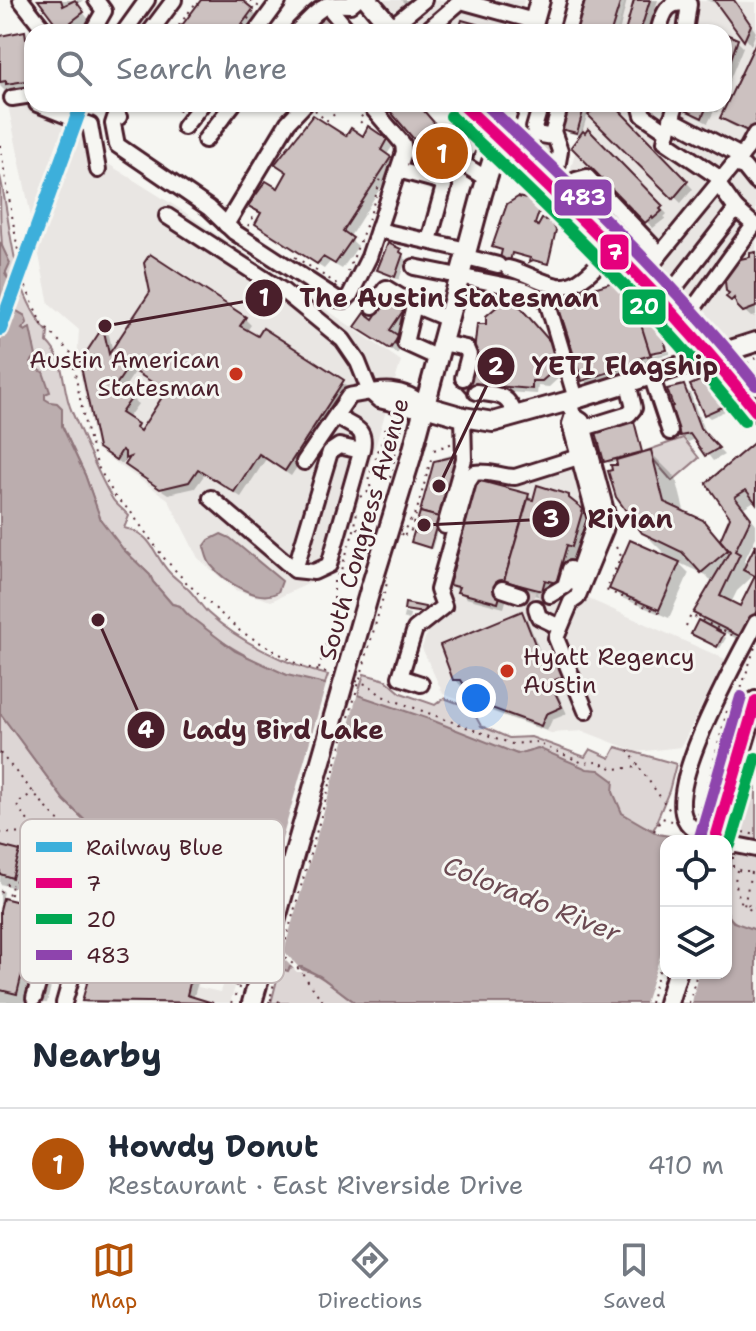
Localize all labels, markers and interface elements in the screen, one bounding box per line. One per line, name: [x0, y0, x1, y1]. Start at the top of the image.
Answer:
search box: [24, 24, 732, 112]
icon: search: [52, 46, 96, 90]
text: Search here: [116, 48, 287, 89]
pin: 1: [416, 123, 468, 183]
line badge: 483: [553, 178, 613, 217]
text: 483: [560, 183, 606, 212]
line badge: 7: [599, 233, 630, 271]
text: 7: [607, 238, 623, 267]
callout: The Austin Statesman: [244, 273, 615, 323]
text: The Austin Statesman: [299, 280, 599, 315]
text: 1: [259, 282, 269, 314]
line badge: 20: [621, 288, 667, 326]
text: 20: [629, 292, 659, 321]
callout: YETI Flagship: [476, 341, 734, 391]
place label: Austin American Statesman: [29, 344, 220, 404]
text: YETI Flagship: [532, 348, 718, 383]
text: 2: [488, 351, 505, 383]
marker: Austin American Statesman: [227, 365, 245, 383]
street label: South Congress Avenue: [311, 394, 417, 664]
callout: Rivian: [531, 494, 688, 544]
text: Rivian: [587, 501, 673, 536]
text: 3: [543, 503, 559, 535]
place label: Hyatt Regency Austin: [523, 641, 694, 701]
marker: Hyatt Regency Austin: [498, 662, 516, 680]
your location: [456, 678, 496, 718]
callout: Lady Bird Lake: [126, 705, 400, 755]
text: Lady Bird Lake: [182, 712, 384, 747]
text: 4: [138, 714, 155, 746]
legend: [20, 819, 284, 983]
text: Railway Blue: [86, 833, 224, 862]
map controls: [660, 835, 732, 979]
button: locate: [660, 835, 732, 907]
water label: Colorado River: [438, 847, 627, 950]
text: 7: [86, 869, 101, 898]
text: 20: [86, 905, 116, 934]
button: layers: [660, 907, 732, 979]
text: 483: [86, 941, 130, 970]
text: Nearby: [32, 1032, 162, 1078]
text: Howdy Donut: [108, 1126, 318, 1167]
text: 1: [52, 1147, 64, 1182]
text: 410 m: [647, 1147, 724, 1182]
text: Restaurant · East Riverside Drive: [108, 1167, 524, 1202]
tab: Map: [90, 1238, 137, 1315]
tab: Directions: [318, 1238, 423, 1315]
tab: Saved: [603, 1238, 666, 1315]

